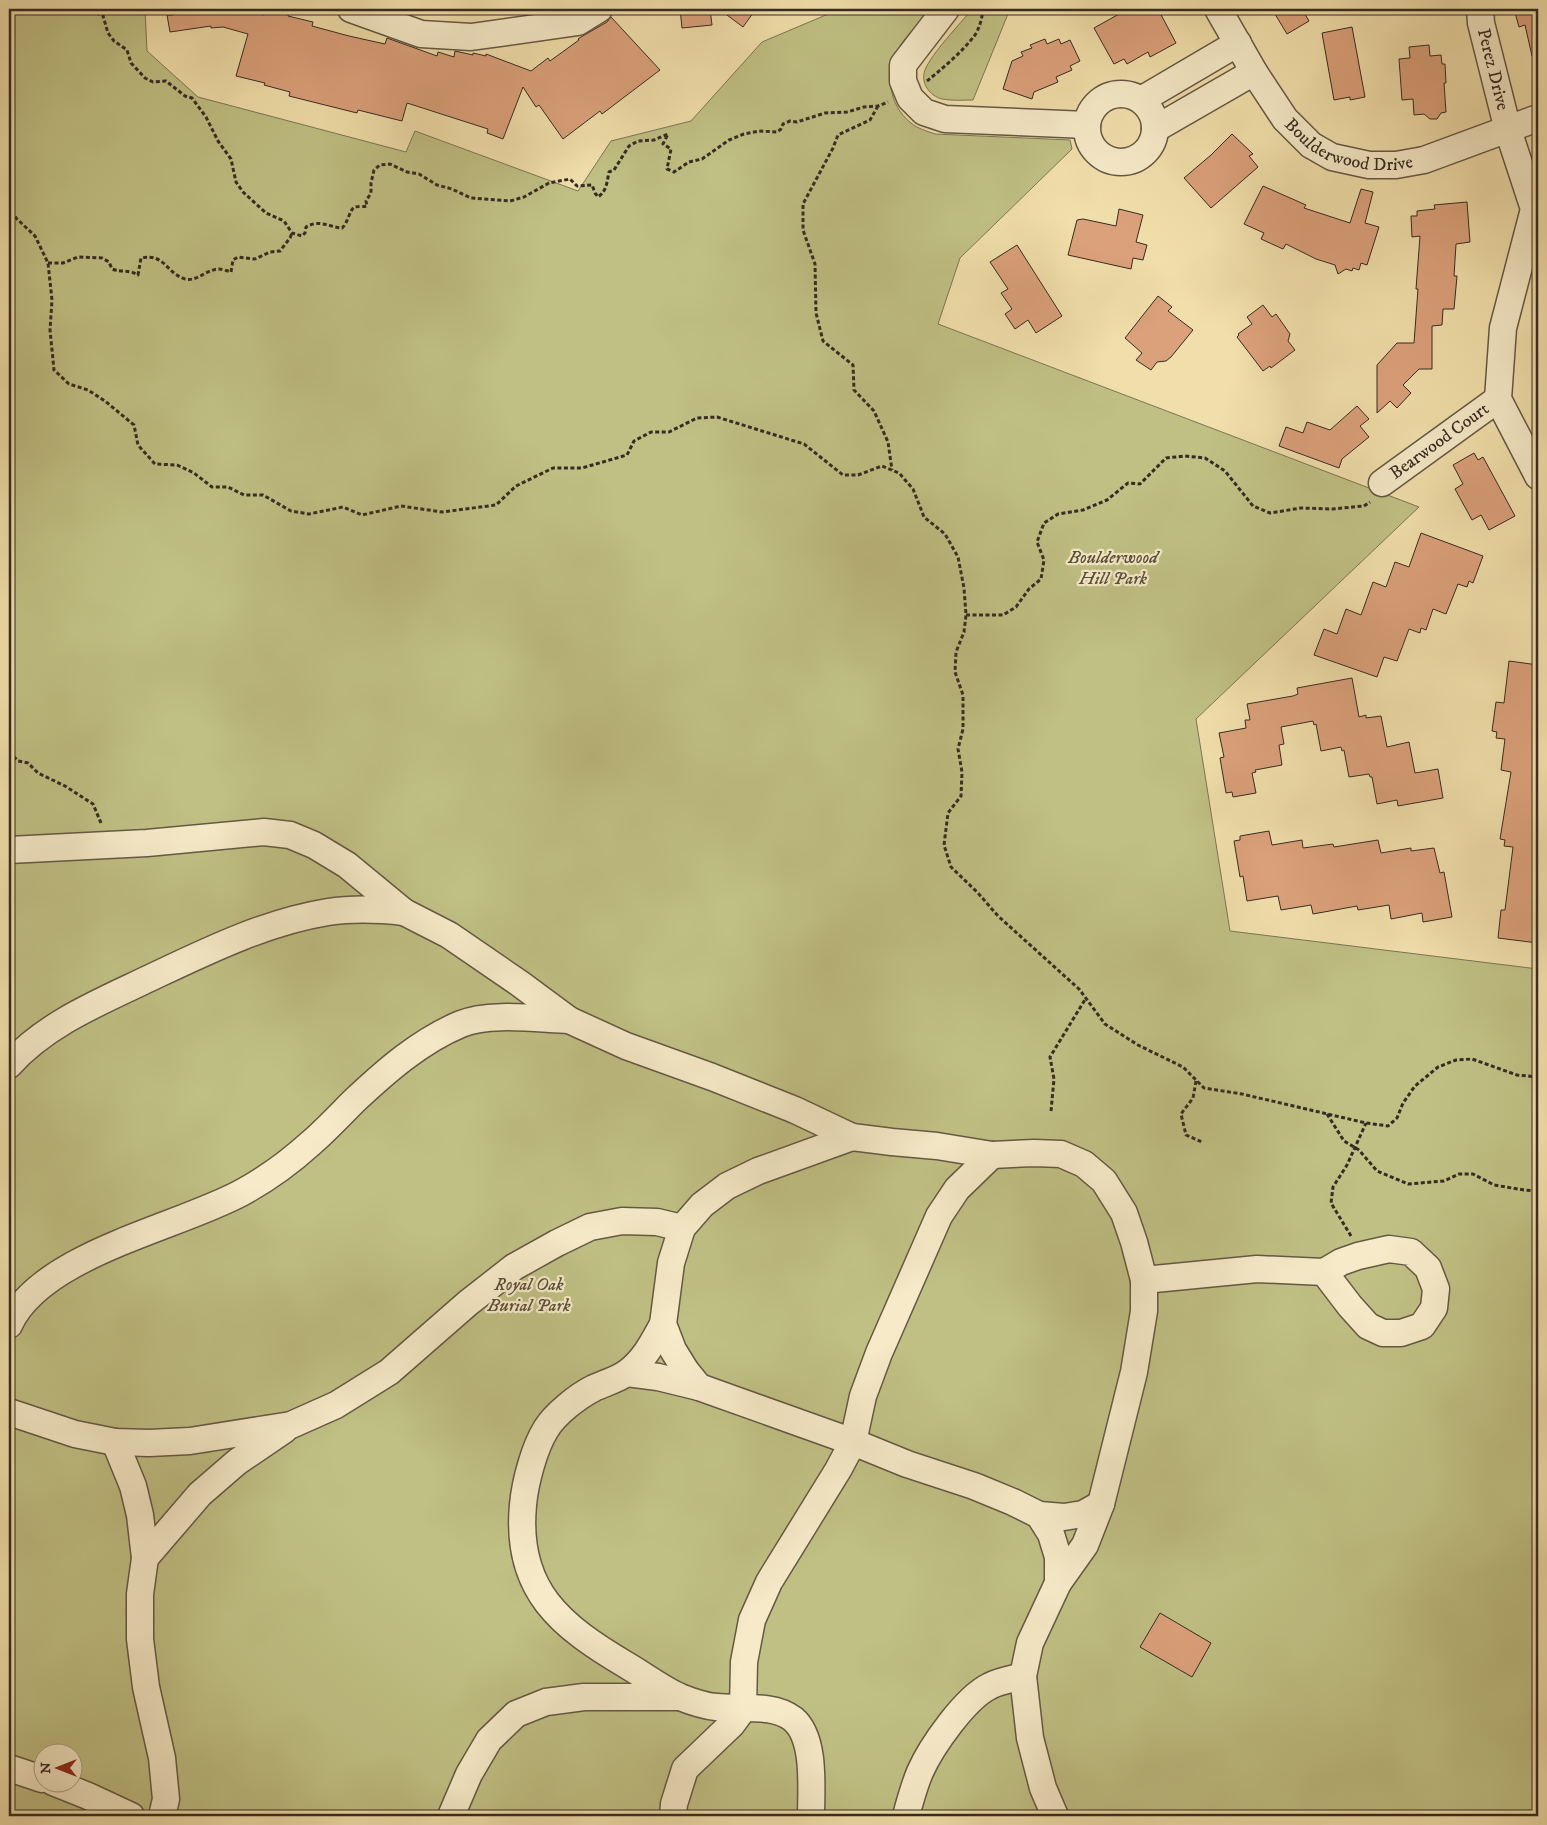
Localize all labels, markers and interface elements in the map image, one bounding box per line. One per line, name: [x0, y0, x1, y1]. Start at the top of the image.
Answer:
street label: Perez Drive: [1472, 26, 1514, 113]
street label: Boulderwood Drive: [1280, 114, 1415, 176]
street label: Bearwood Court: [1386, 398, 1494, 485]
park label: Boulderwood Hill Park: [1067, 547, 1160, 590]
park label: Royal Oak Burial Park: [487, 1274, 571, 1317]
north arrow: [32, 1742, 82, 1792]
text: N: [37, 1762, 55, 1774]

